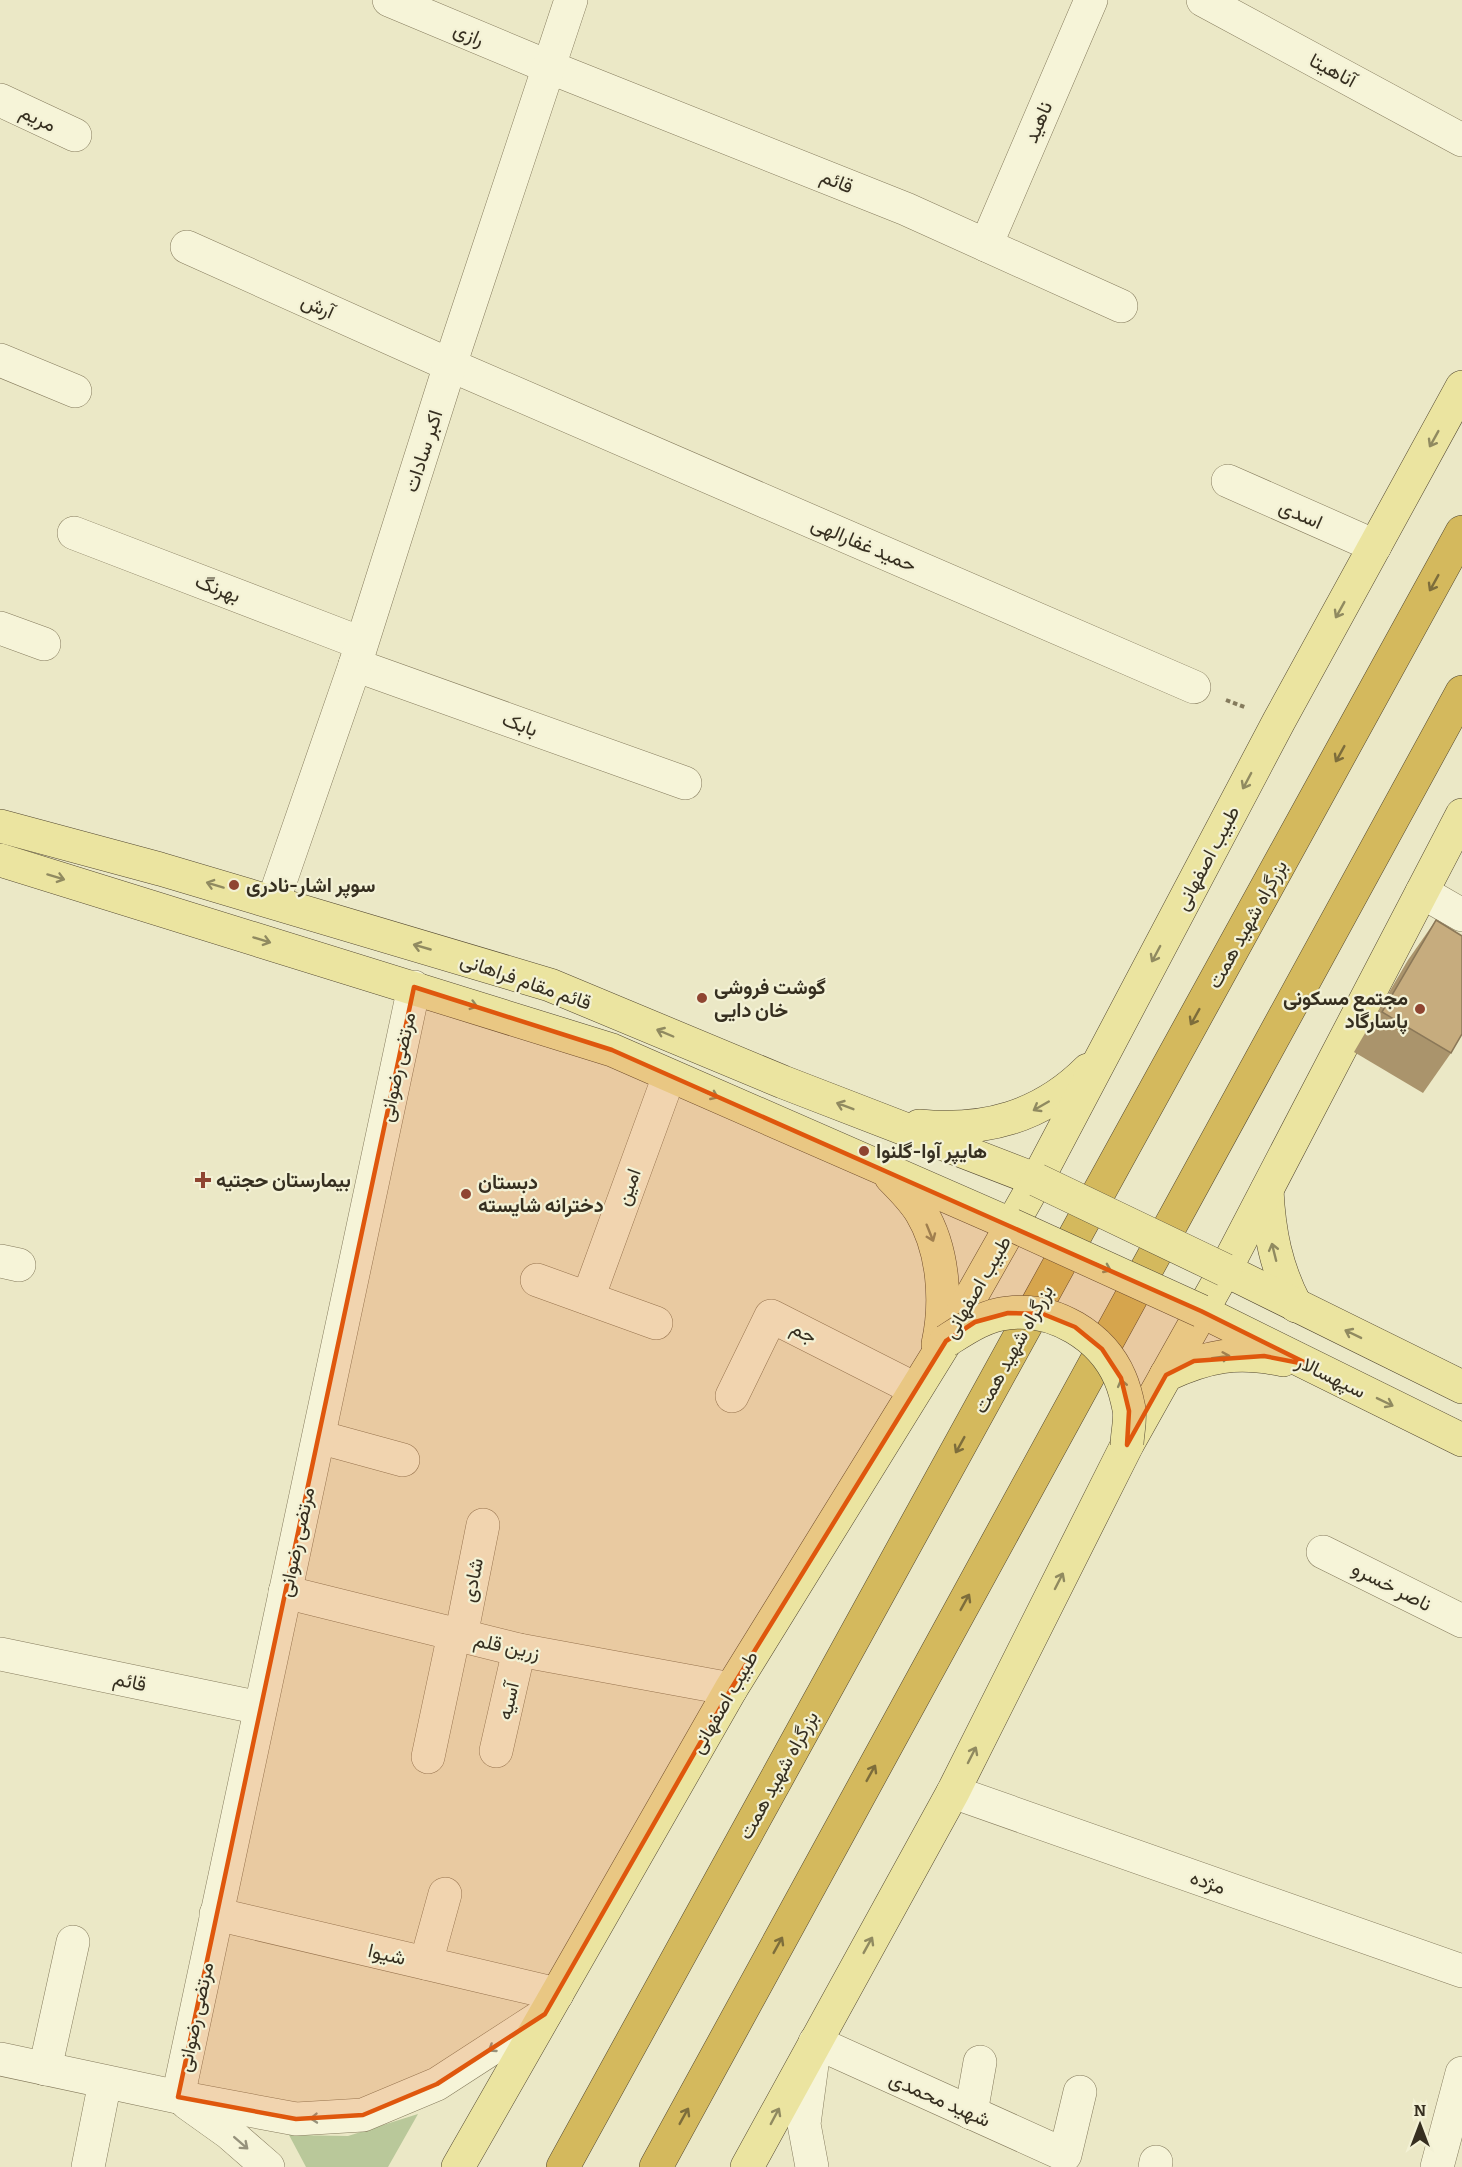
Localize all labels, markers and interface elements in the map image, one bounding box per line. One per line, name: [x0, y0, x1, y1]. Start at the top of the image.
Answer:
street label: رازی: [450, 17, 488, 52]
street label: آناهیتا: [1305, 48, 1362, 93]
street label: ناهید: [1019, 98, 1057, 146]
street label: مریم: [16, 99, 60, 138]
street label: قائم: [817, 164, 857, 199]
street label: آرش: [297, 288, 339, 325]
street label: اکبر سادات: [398, 407, 448, 495]
one-way arrow: [1428, 429, 1439, 447]
street label: اسدی: [1275, 494, 1327, 534]
street label: حمید غفارالهی: [807, 511, 920, 578]
street label: بهرنگ: [192, 568, 244, 609]
one-way arrow: [1428, 574, 1440, 591]
one-way arrow: [1334, 600, 1345, 618]
street label: بابک: [499, 707, 541, 741]
one-way arrow: [1334, 745, 1346, 762]
one-way arrow: [1241, 772, 1253, 789]
street label: طبیب اصفهانی: [1169, 802, 1245, 915]
street label: بزرگراه شهید همت: [1202, 856, 1293, 993]
one-way arrow: [46, 872, 65, 883]
place label: سوپر اشار-نادری: [246, 873, 376, 899]
marker: سوپر اشار-نادری: [227, 878, 241, 892]
one-way arrow: [206, 879, 225, 890]
one-way arrow: [252, 935, 271, 946]
one-way arrow: [413, 941, 432, 952]
one-way arrow: [1150, 944, 1162, 962]
street label: قائم مقام فراهانی: [457, 947, 595, 1016]
place label: گوشت فروشی خان دایی: [714, 975, 826, 1022]
place label: مجتمع مسکونی پاسارگاد: [1283, 986, 1408, 1035]
marker: گوشت فروشی خان دایی: [695, 991, 709, 1005]
one-way arrow: [459, 999, 478, 1010]
marker: مجتمع مسکونی پاسارگاد: [1413, 1002, 1427, 1016]
one-way arrow: [1189, 1008, 1201, 1025]
street label: مرتضی رضوانی: [374, 1010, 421, 1124]
one-way arrow: [656, 1027, 675, 1038]
one-way arrow: [701, 1089, 719, 1100]
one-way arrow: [837, 1100, 855, 1111]
one-way arrow: [1033, 1100, 1050, 1112]
place label: هایپر آوا-گلنوا: [876, 1139, 987, 1165]
marker: هایپر آوا-گلنوا: [857, 1144, 871, 1158]
street label: امین: [610, 1165, 646, 1209]
place label: بیمارستان حجتیه: [216, 1168, 351, 1193]
place label: دبستان دخترانه شایسته: [478, 1170, 604, 1218]
marker: بیمارستان حجتیه: [194, 1171, 212, 1189]
marker: دبستان دخترانه شایسته: [459, 1187, 473, 1201]
one-way arrow: [925, 1223, 936, 1241]
street label: طبیب اصفهانی: [938, 1231, 1017, 1343]
one-way arrow: [1268, 1243, 1280, 1262]
one-way arrow: [1094, 1261, 1112, 1273]
street label: بزرگراه شهید همت: [968, 1281, 1059, 1418]
street label: جم: [786, 1315, 821, 1350]
one-way arrow: [1344, 1327, 1362, 1339]
street label: سپهسالار: [1291, 1348, 1370, 1405]
one-way arrow: [1210, 1351, 1230, 1362]
one-way arrow: [1117, 1379, 1129, 1398]
one-way arrow: [1376, 1397, 1394, 1408]
one-way arrow: [954, 1436, 965, 1454]
street label: مرتضی رضوانی: [273, 1485, 320, 1599]
street label: شادی: [456, 1556, 488, 1604]
street label: ناصر خسرو: [1348, 1556, 1436, 1617]
one-way arrow: [1054, 1572, 1065, 1590]
one-way arrow: [959, 1594, 971, 1611]
street label: زرین قلم: [472, 1627, 542, 1666]
street label: طبیب اصفهانی: [685, 1646, 764, 1758]
street label: قائم: [111, 1666, 149, 1697]
street label: آسیه: [492, 1678, 524, 1722]
street label: بزرگراه شهید همت: [733, 1707, 824, 1844]
one-way arrow: [966, 1746, 978, 1764]
one-way arrow: [866, 1765, 877, 1783]
street label: مژده: [1187, 1865, 1229, 1900]
one-way arrow: [773, 1936, 784, 1954]
one-way arrow: [863, 1937, 875, 1954]
street label: شیوا: [366, 1938, 408, 1971]
street label: مرتضی رضوانی: [172, 1960, 219, 2074]
one-way arrow: [488, 2040, 505, 2052]
street label: شهید محمدی: [885, 2066, 994, 2133]
north arrow: [1390, 2095, 1450, 2155]
text: N: [1414, 2101, 1426, 2120]
one-way arrow: [679, 2107, 690, 2125]
one-way arrow: [769, 2107, 781, 2124]
one-way arrow: [309, 2112, 329, 2123]
one-way arrow: [233, 2136, 248, 2150]

